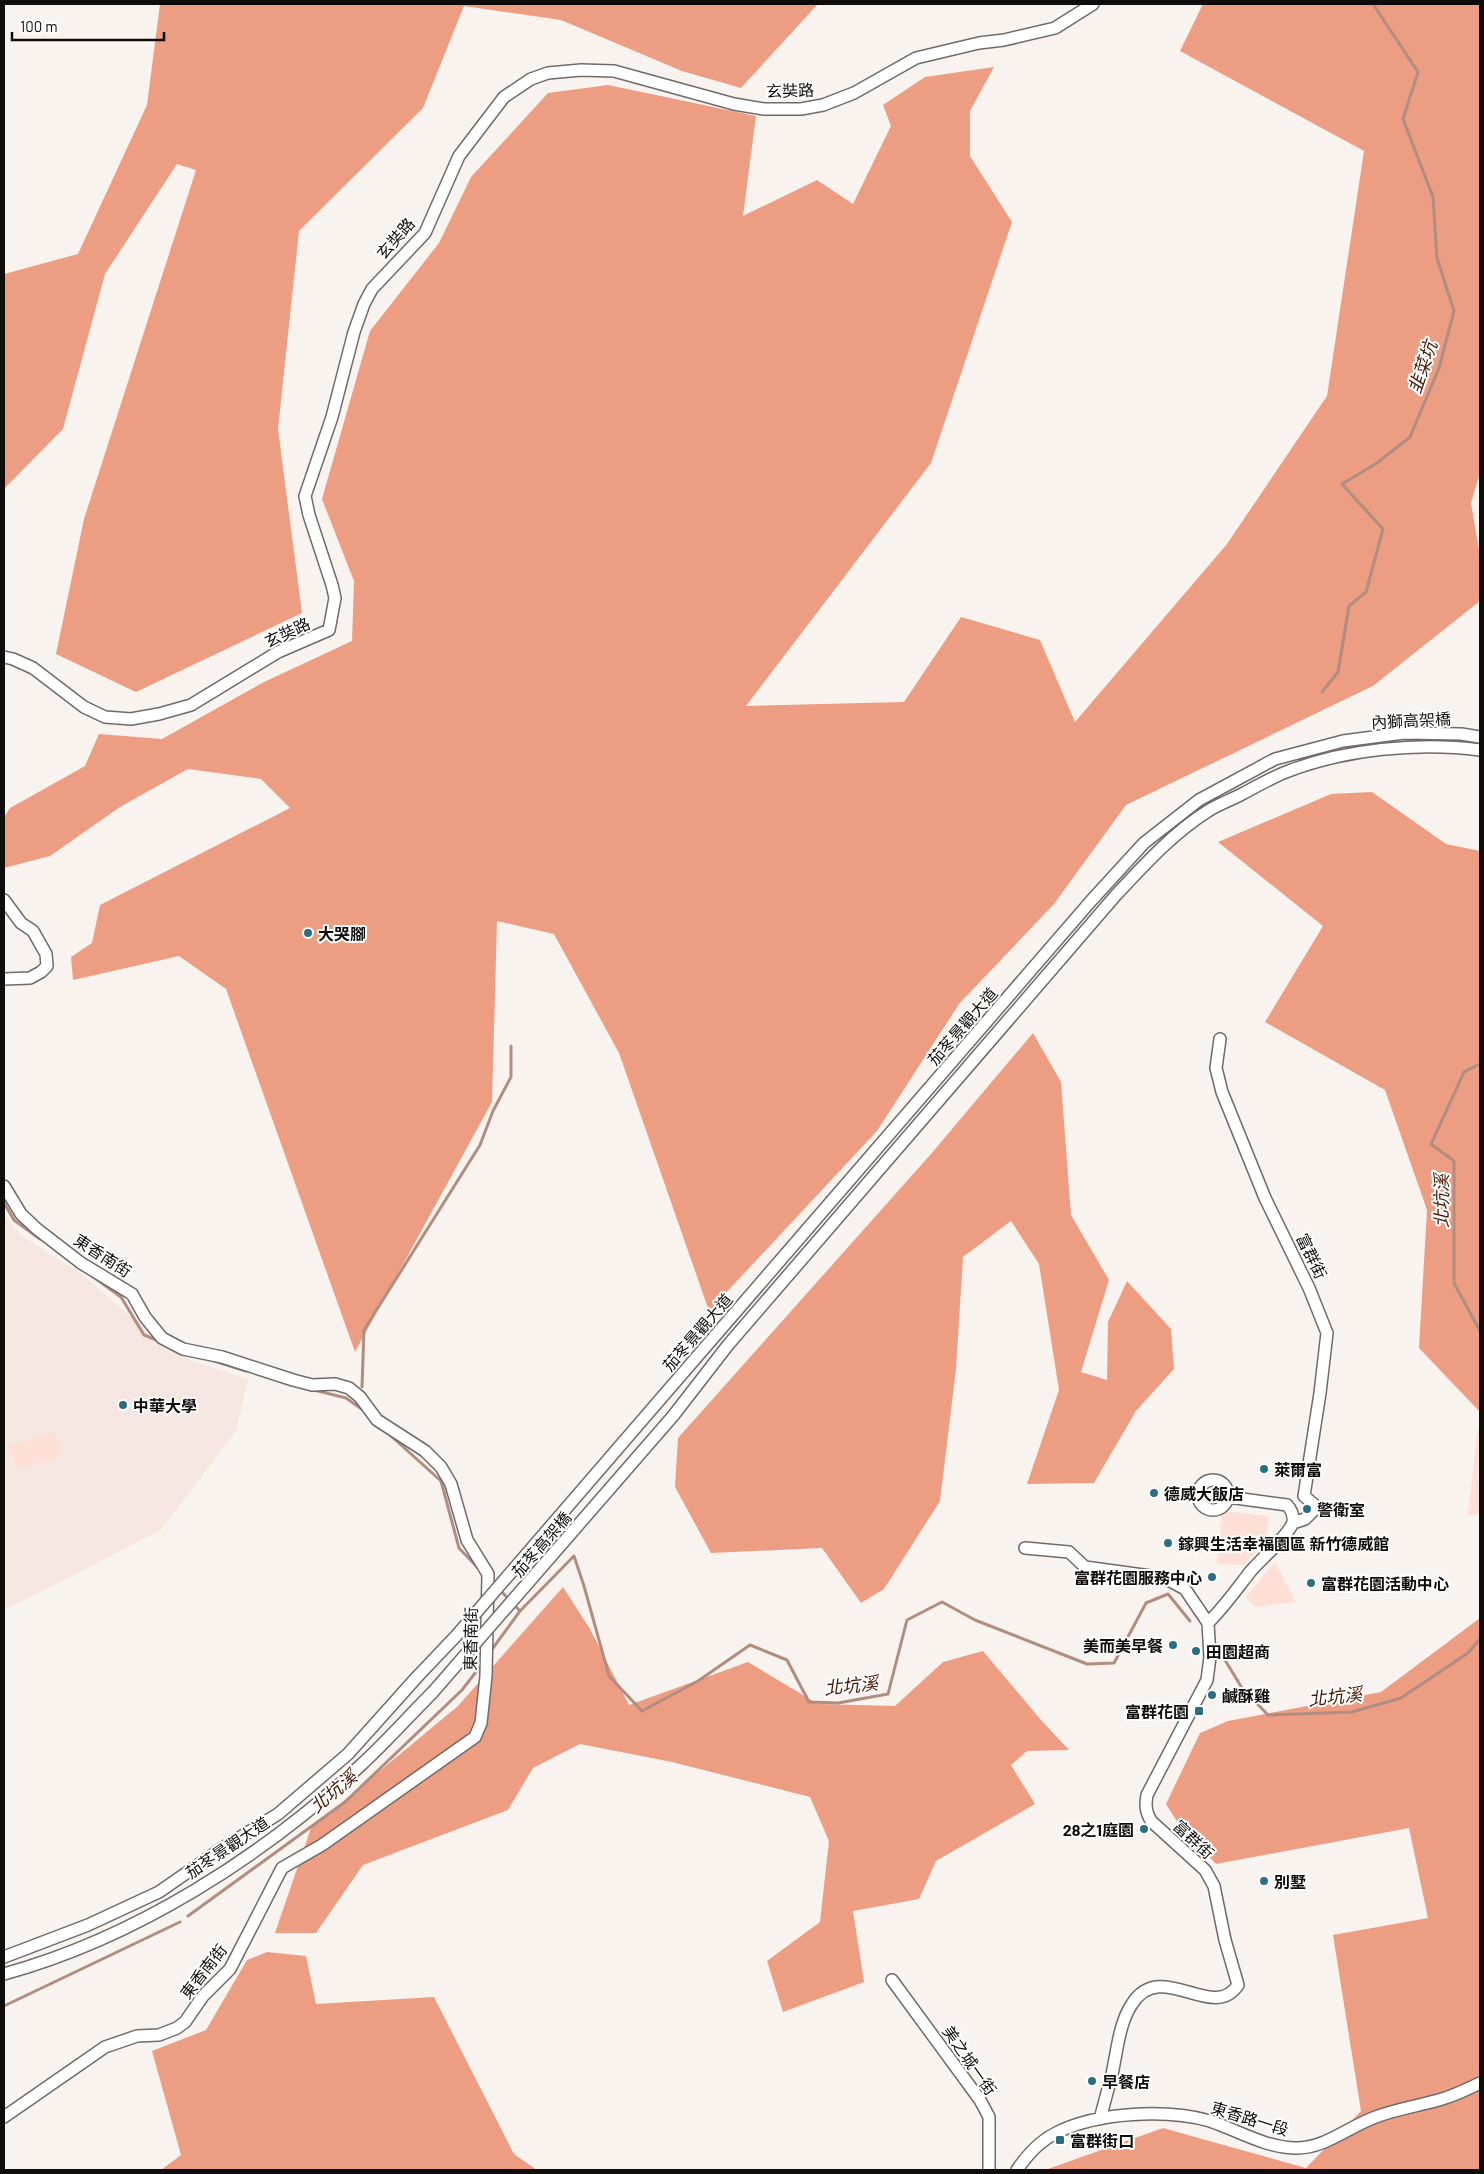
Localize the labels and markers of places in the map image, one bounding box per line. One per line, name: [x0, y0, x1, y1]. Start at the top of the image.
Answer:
place label: 大哭腳: [318, 924, 366, 943]
marker: 大哭腳: [302, 927, 314, 939]
place label: 中華大學: [133, 1396, 197, 1415]
marker: 中華大學: [117, 1399, 129, 1411]
place label: 萊爾富: [1274, 1460, 1322, 1479]
marker: 萊爾富: [1258, 1463, 1270, 1475]
place label: 德威大飯店: [1164, 1484, 1244, 1503]
marker: 德威大飯店: [1148, 1487, 1160, 1499]
place label: 警衛室: [1317, 1500, 1365, 1519]
marker: 警衛室: [1301, 1503, 1313, 1515]
place label: 鎵興生活幸福園區 新竹德威館: [1178, 1534, 1389, 1553]
marker: 鎵興生活幸福園區 新竹德威館: [1162, 1537, 1174, 1549]
place label: 富群花園服務中心: [1074, 1568, 1202, 1587]
marker: 富群花園服務中心: [1206, 1571, 1218, 1583]
place label: 富群花園活動中心: [1321, 1574, 1449, 1593]
marker: 富群花園活動中心: [1305, 1577, 1317, 1589]
place label: 美而美早餐: [1083, 1636, 1163, 1655]
marker: 美而美早餐: [1167, 1639, 1179, 1651]
place label: 田園超商: [1206, 1642, 1270, 1661]
marker: 田園超商: [1190, 1645, 1202, 1657]
place label: 鹹酥雞: [1222, 1686, 1270, 1705]
marker: 鹹酥雞: [1206, 1689, 1218, 1701]
place label: 富群花園: [1125, 1702, 1189, 1721]
marker: 富群花園: [1193, 1705, 1205, 1717]
place label: 28之1庭園: [1063, 1820, 1134, 1839]
marker: 28之1庭園: [1138, 1823, 1150, 1835]
place label: 別墅: [1274, 1872, 1306, 1891]
marker: 別墅: [1258, 1875, 1270, 1887]
place label: 早餐店: [1102, 2072, 1150, 2091]
marker: 早餐店: [1086, 2075, 1098, 2087]
place label: 富群街口: [1070, 2131, 1134, 2150]
marker: 富群街口: [1054, 2134, 1066, 2146]

